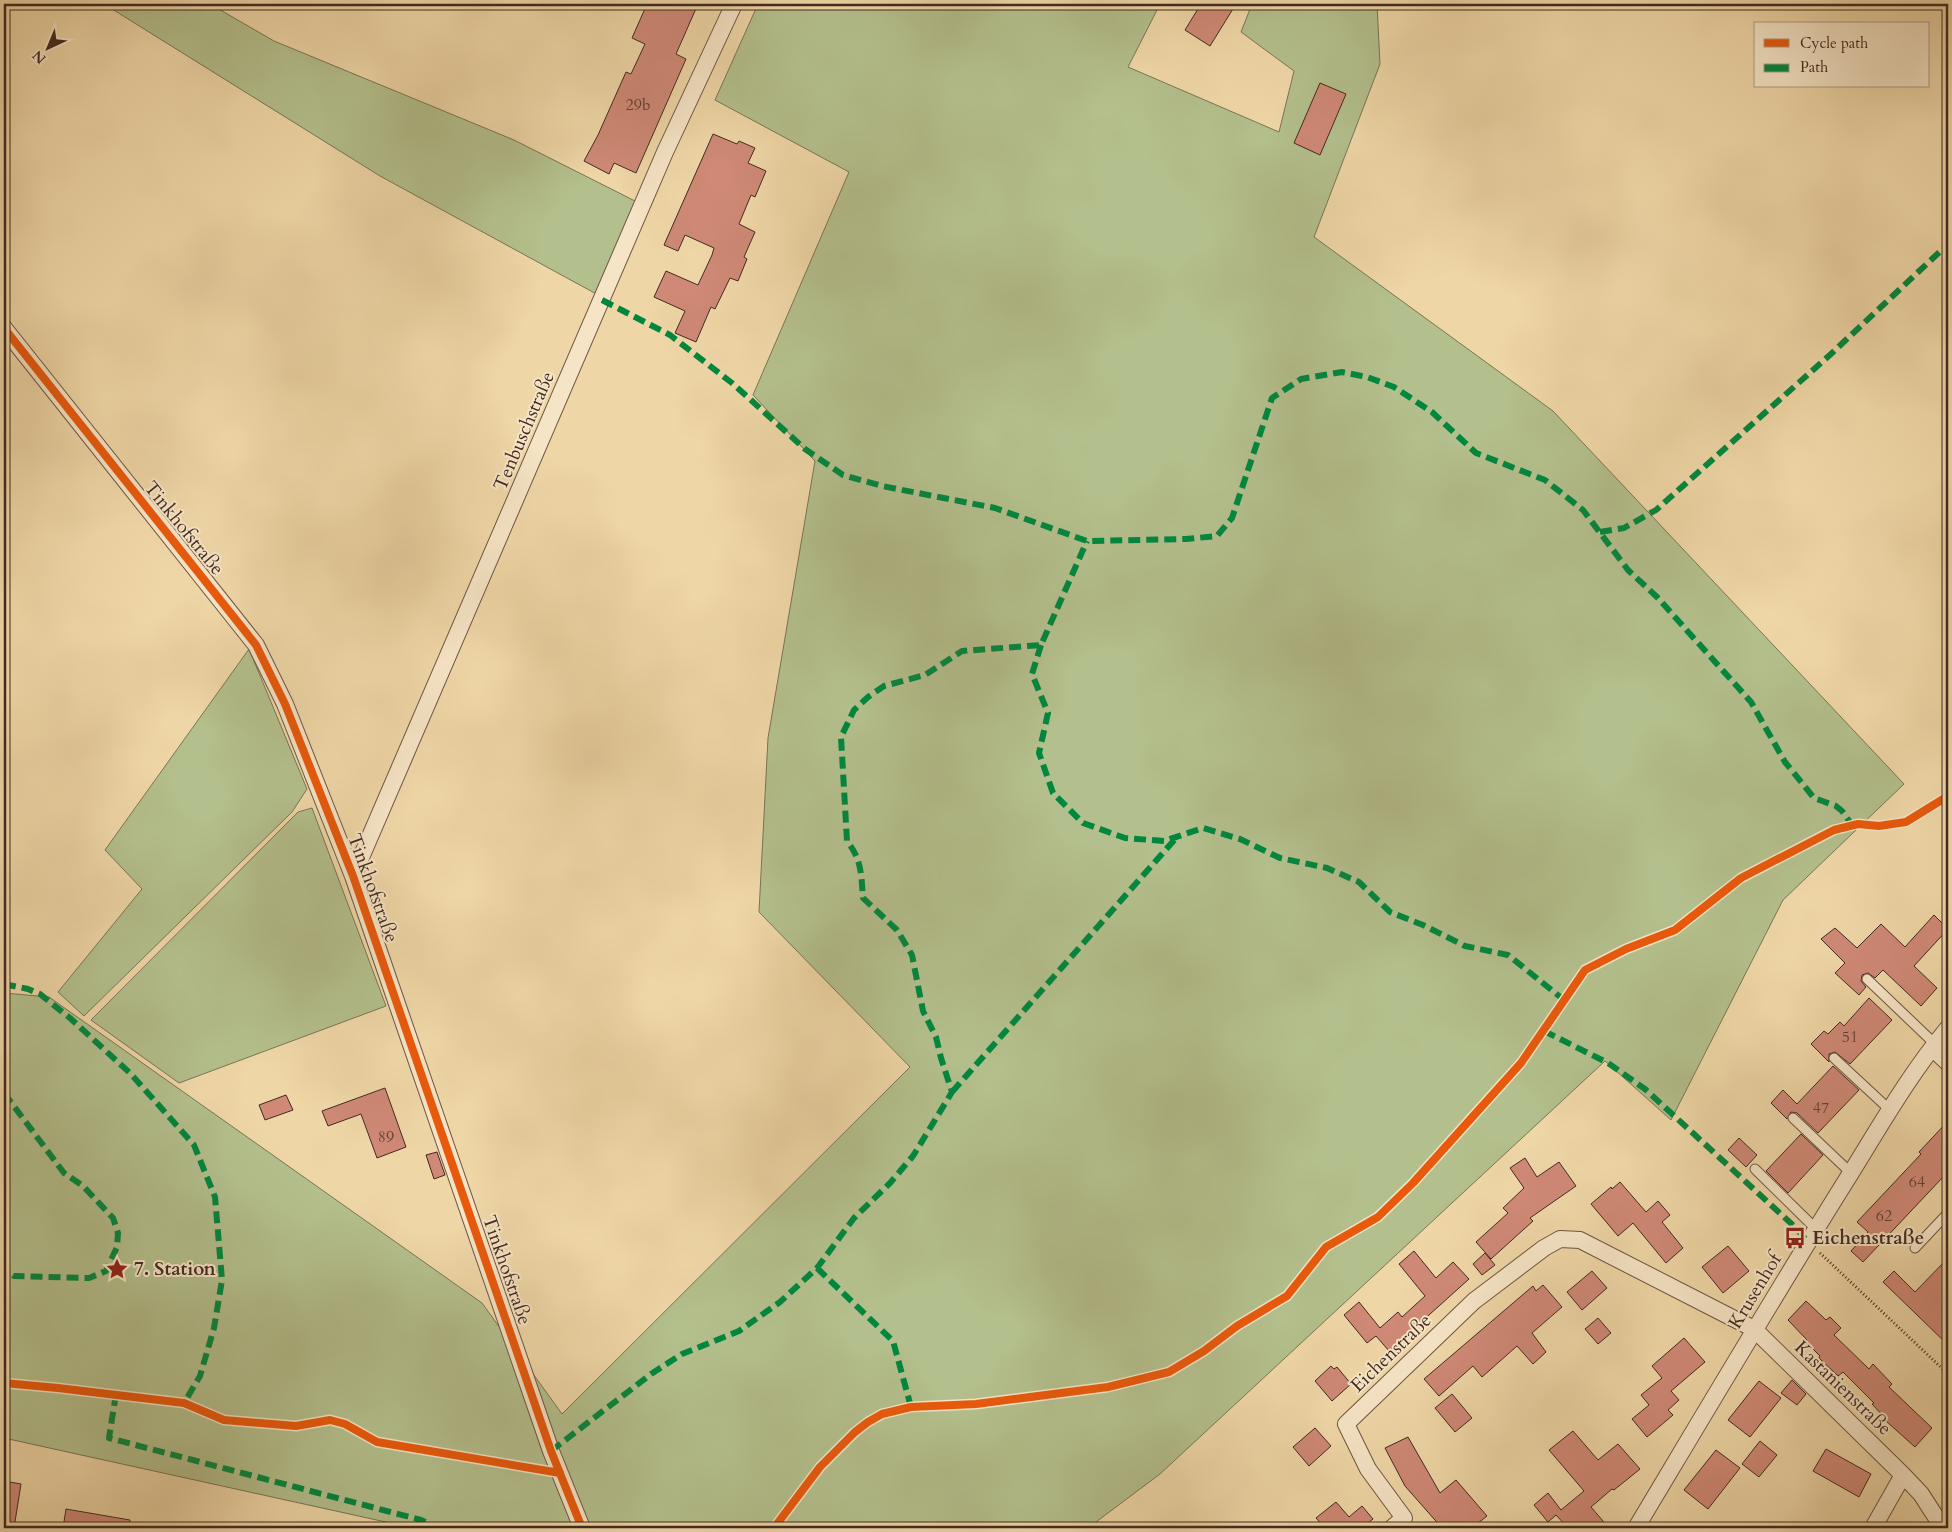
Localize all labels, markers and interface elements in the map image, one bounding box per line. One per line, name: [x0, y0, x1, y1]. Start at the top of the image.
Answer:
north arrow: [22, 22, 72, 72]
legend: [1754, 22, 1930, 88]
text: Cycle path: [1800, 33, 1869, 53]
text: N: [28, 46, 50, 68]
text: Path: [1800, 57, 1829, 77]
house number: 29b: [626, 94, 650, 116]
street label: Tenbuschstraße: [487, 368, 561, 494]
street label: Tinkhofstraße: [138, 475, 230, 581]
street label: Tinkhofstraße: [341, 830, 405, 946]
house number: 51: [1842, 1026, 1858, 1048]
house number: 47: [1813, 1097, 1829, 1119]
house number: 89: [378, 1126, 394, 1148]
house number: 64: [1909, 1171, 1925, 1193]
house number: 62: [1876, 1205, 1892, 1227]
street label: Tinkhofstraße: [476, 1212, 538, 1328]
bus stop icon: Eichenstraße: [1782, 1225, 1808, 1251]
place label: Eichenstraße: [1812, 1225, 1924, 1251]
street label: Krusenhof: [1722, 1246, 1789, 1334]
place icon: 7. Station: [104, 1256, 130, 1282]
place label: 7. Station: [134, 1256, 216, 1282]
street label: Eichenstraße: [1345, 1308, 1437, 1398]
street label: Kastanienstraße: [1789, 1335, 1897, 1441]

